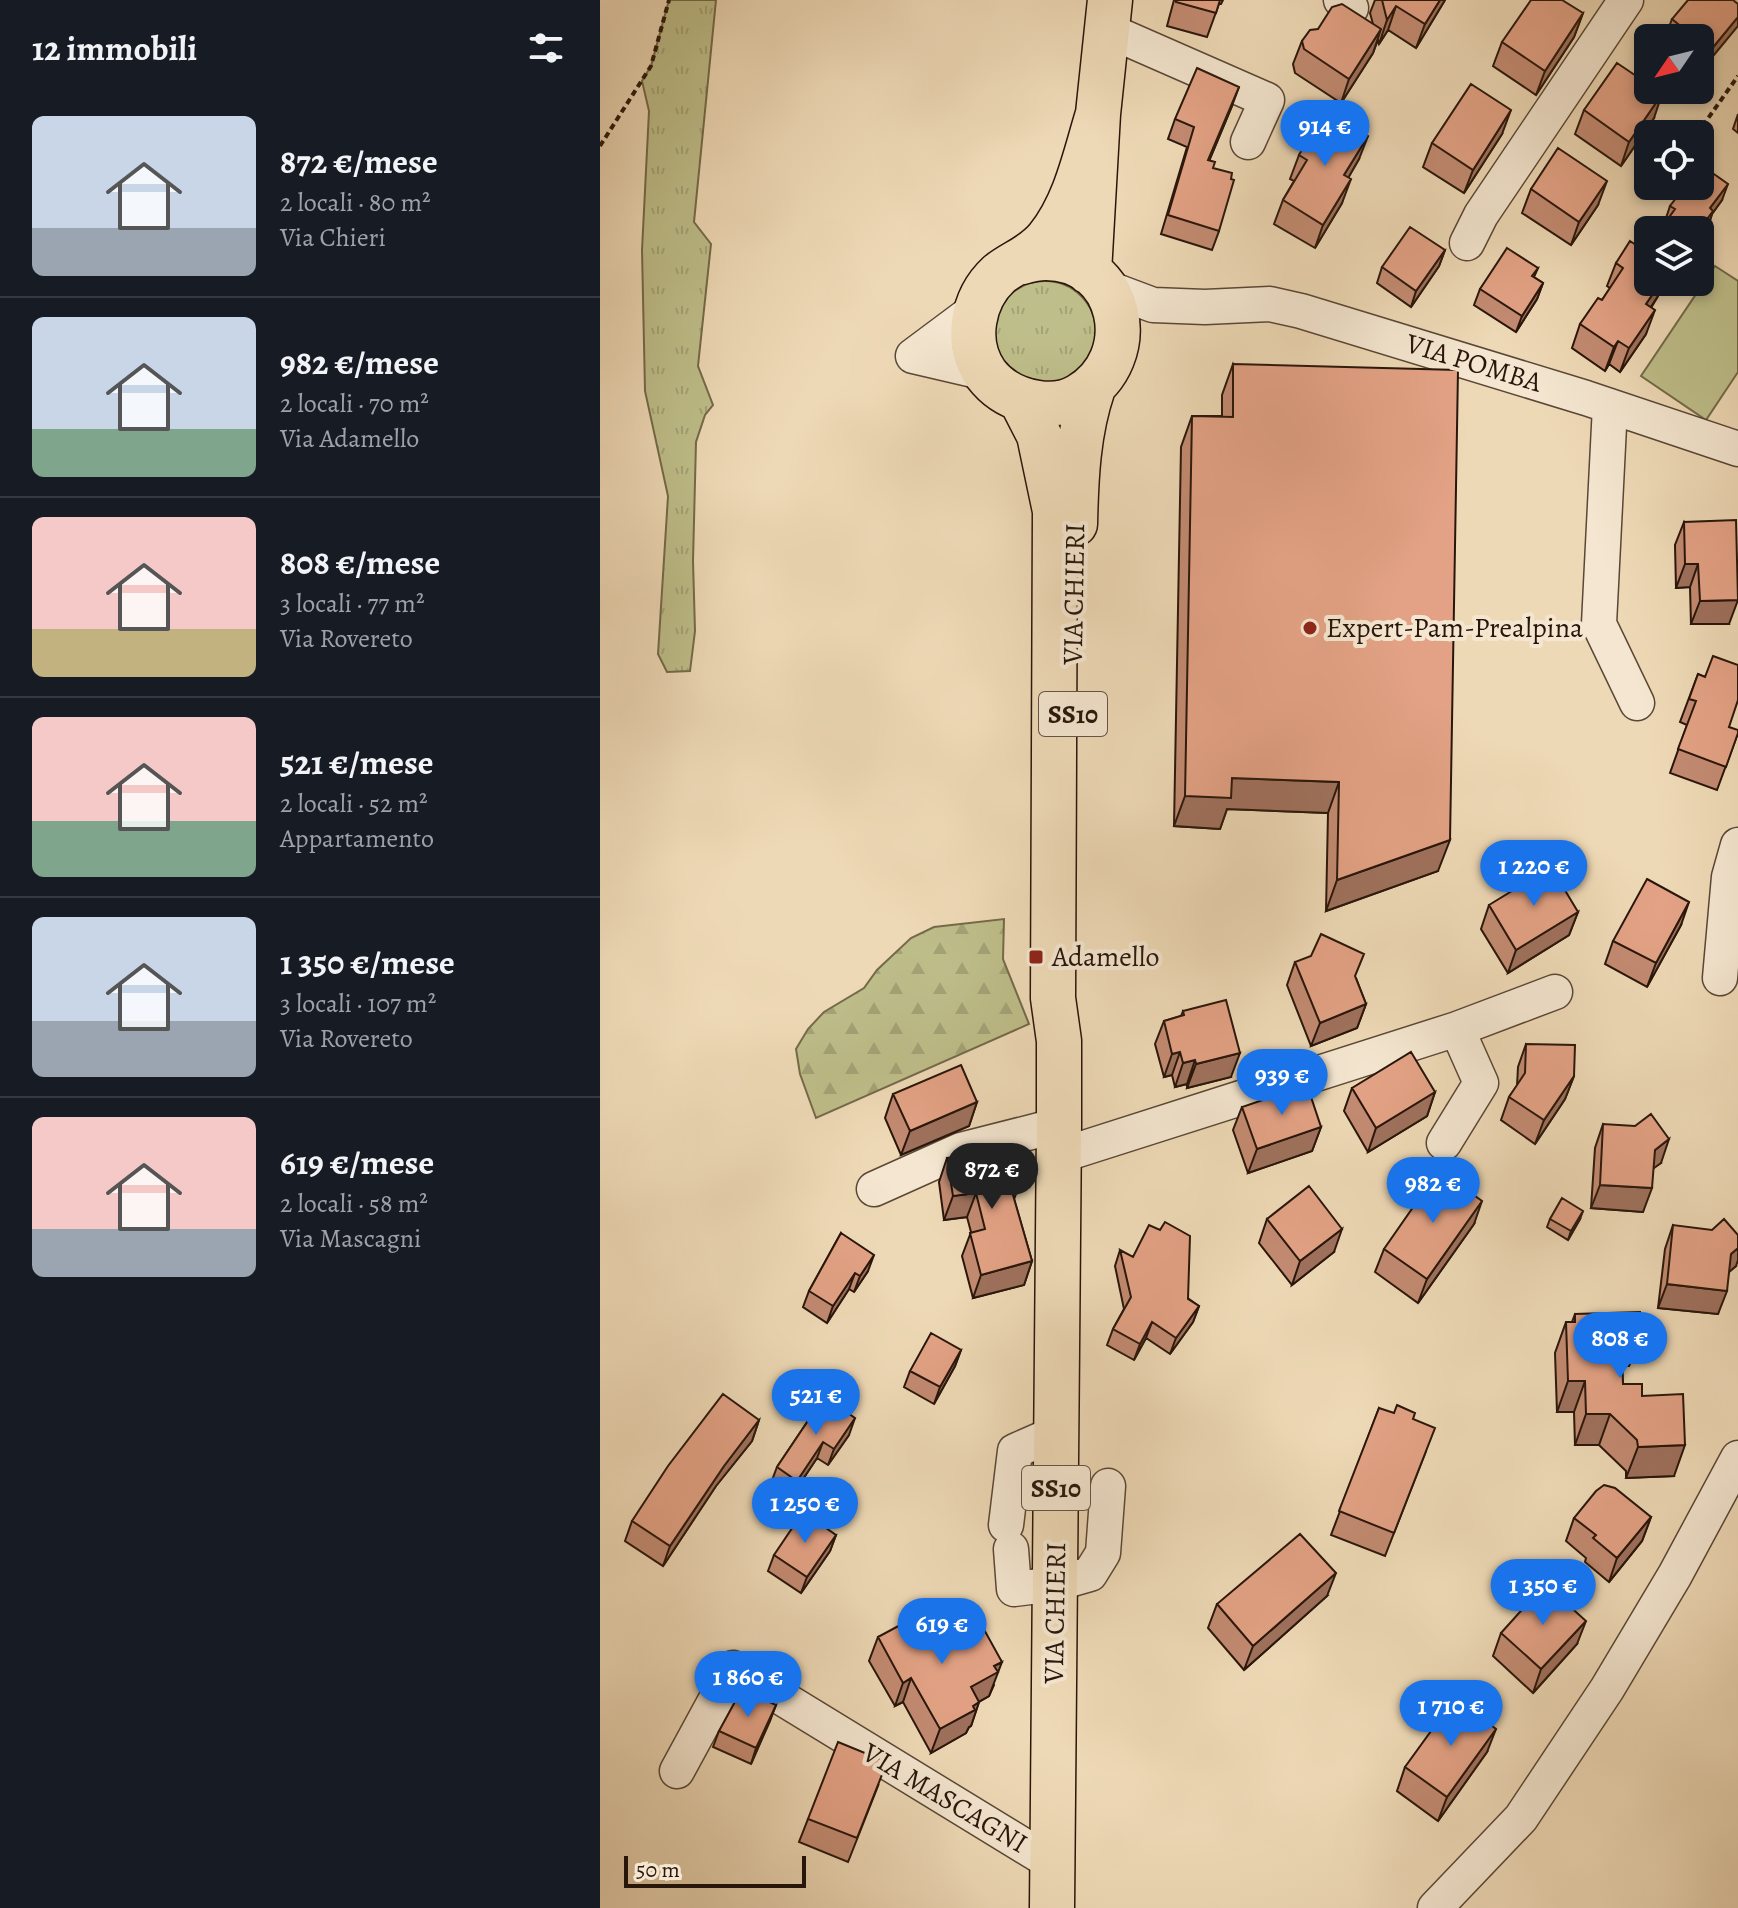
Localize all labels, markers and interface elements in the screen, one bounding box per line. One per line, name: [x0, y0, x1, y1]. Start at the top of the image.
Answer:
north arrow: [1634, 24, 1714, 104]
map controls: [1634, 24, 1714, 296]
text: 12 immobili: [32, 25, 197, 72]
icon: filters: [524, 26, 568, 70]
pin: 914 €: [1269, 100, 1381, 168]
text: 914 €: [1298, 108, 1352, 143]
button: locate: [1634, 120, 1714, 200]
text: 872 €/mese: [280, 138, 438, 185]
icon: home: [96, 148, 192, 244]
text: 2 locali · 80 m²: [280, 185, 431, 220]
button: layers: [1634, 216, 1714, 296]
text: Via Chieri: [280, 220, 386, 255]
street label: VIA POMBA: [1400, 324, 1547, 402]
text: 982 €/mese: [280, 339, 439, 386]
icon: home: [96, 349, 192, 445]
text: 2 locali · 70 m²: [280, 386, 429, 421]
text: Via Adamello: [280, 421, 419, 456]
street label: VIA CHIERI: [1054, 523, 1094, 666]
text: 808 €/mese: [280, 539, 440, 586]
icon: home: [96, 549, 192, 645]
text: 3 locali · 77 m²: [280, 586, 424, 621]
place label: Expert-Pam-Prealpina: [1326, 609, 1583, 647]
marker: Expert-Pam-Prealpina: [1301, 619, 1319, 637]
text: Via Rovereto: [280, 621, 413, 656]
road number: SS10: [1039, 692, 1107, 736]
text: 521 €/mese: [280, 739, 434, 786]
icon: home: [96, 749, 192, 845]
text: 2 locali · 52 m²: [280, 786, 428, 821]
text: Appartamento: [280, 821, 434, 856]
pin: 1 220 €: [1460, 840, 1608, 908]
text: 1 220 €: [1498, 848, 1570, 883]
place label: Adamello: [1051, 938, 1159, 976]
text: 1 350 €/mese: [280, 939, 455, 986]
marker: Adamello: [1027, 948, 1045, 966]
icon: home: [96, 949, 192, 1045]
text: 3 locali · 107 m²: [280, 986, 436, 1021]
text: Via Rovereto: [280, 1021, 413, 1056]
pin: 939 €: [1226, 1049, 1338, 1117]
text: 939 €: [1255, 1057, 1309, 1092]
text: 619 €/mese: [280, 1139, 434, 1186]
pin: 872 €: [936, 1143, 1048, 1211]
icon: home: [96, 1149, 192, 1245]
text: 872 €: [964, 1151, 1020, 1186]
pin: 982 €: [1377, 1157, 1489, 1225]
text: 982 €: [1405, 1165, 1461, 1200]
text: 2 locali · 58 m²: [280, 1186, 428, 1221]
text: Via Mascagni: [280, 1221, 421, 1256]
pin: 808 €: [1564, 1312, 1676, 1380]
text: 808 €: [1591, 1320, 1649, 1355]
pin: 521 €: [760, 1369, 872, 1437]
text: 521 €: [790, 1377, 842, 1412]
road number: SS10: [1022, 1466, 1090, 1510]
pin: 1 250 €: [731, 1477, 879, 1545]
text: 1 250 €: [770, 1485, 840, 1520]
street label: VIA CHIERI: [1035, 1542, 1075, 1685]
pin: 1 350 €: [1469, 1559, 1617, 1627]
text: 1 350 €: [1509, 1567, 1577, 1602]
pin: 619 €: [886, 1598, 998, 1666]
text: 619 €: [916, 1606, 968, 1641]
pin: 1 860 €: [674, 1651, 822, 1719]
text: 1 860 €: [713, 1659, 783, 1694]
pin: 1 710 €: [1377, 1680, 1525, 1748]
text: 1 710 €: [1418, 1688, 1484, 1723]
street label: VIA MASCAGNI: [855, 1733, 1035, 1862]
scale bar: [624, 1852, 806, 1888]
text: 50 m: [636, 1855, 680, 1885]

